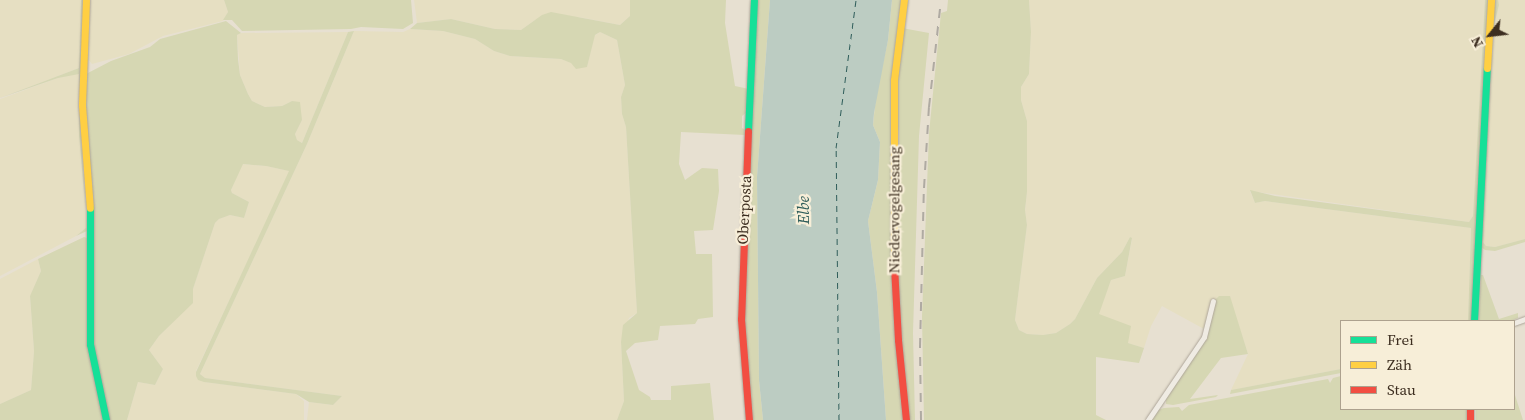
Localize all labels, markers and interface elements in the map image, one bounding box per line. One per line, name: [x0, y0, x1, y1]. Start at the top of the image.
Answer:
north arrow: [1465, 10, 1515, 60]
text: N: [1466, 33, 1488, 52]
street label: Niedervogelgesang: [885, 147, 903, 273]
street label: Oberposta: [733, 175, 755, 245]
water label: Elbe: [793, 196, 813, 224]
legend: [1340, 320, 1515, 410]
text: Frei: [1387, 329, 1414, 350]
text: Zäh: [1387, 354, 1412, 375]
text: Stau: [1387, 379, 1416, 400]

